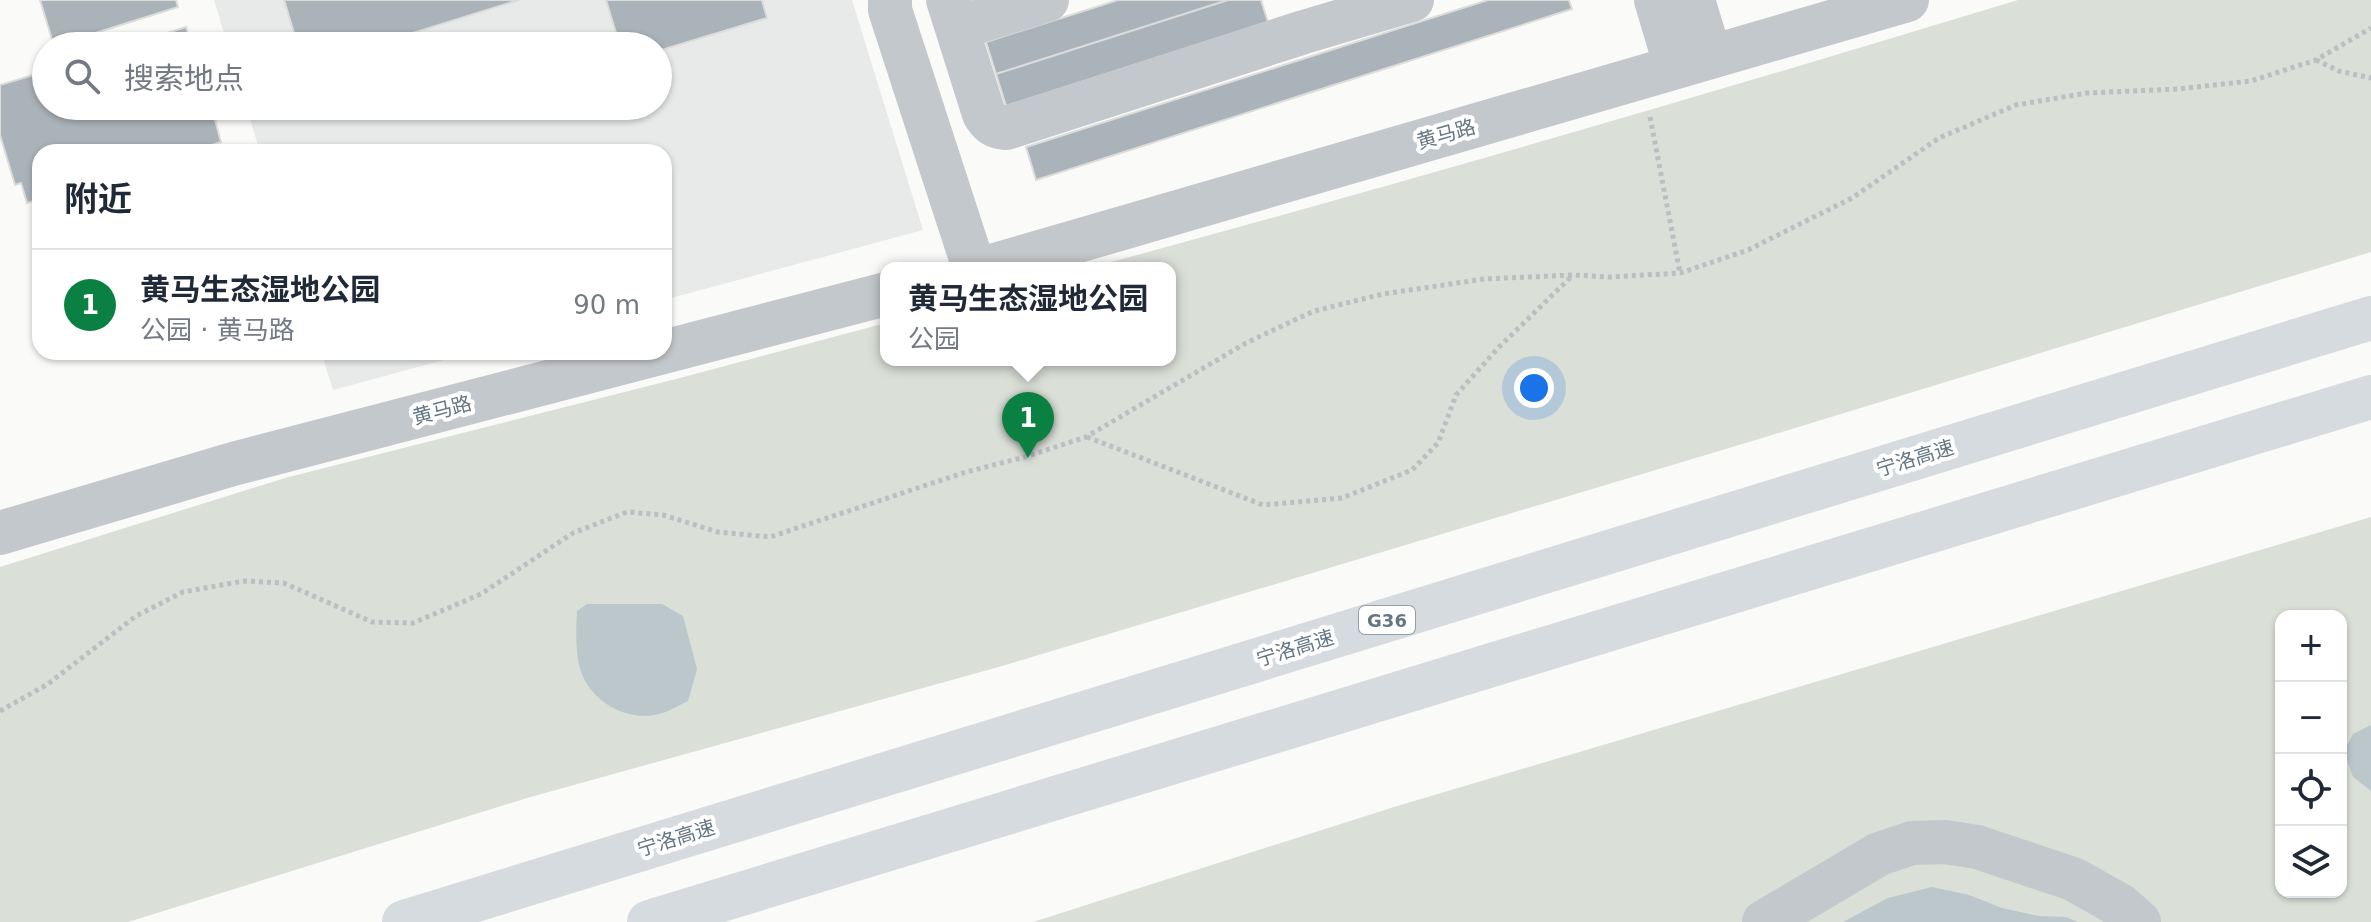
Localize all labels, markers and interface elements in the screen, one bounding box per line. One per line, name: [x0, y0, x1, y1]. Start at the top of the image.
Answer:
search box: [32, 32, 672, 120]
icon: search: [60, 54, 104, 98]
text: 搜索地点: [124, 61, 244, 96]
street label: 黄马路: [1414, 114, 1478, 154]
text: 附近: [64, 179, 132, 219]
popup: [880, 262, 1176, 366]
text: 黄马生态湿地公园: [140, 272, 380, 307]
text: 黄马生态湿地公园: [908, 281, 1148, 316]
text: 1: [81, 290, 99, 320]
text: 90 m: [573, 290, 640, 320]
text: 公园 · 黄马路: [140, 315, 295, 345]
text: 公园: [908, 324, 960, 354]
your location: [1514, 368, 1554, 408]
street label: 黄马路: [410, 391, 474, 429]
pin: 1: [1002, 392, 1054, 458]
street label: 宁洛高速: [1873, 435, 1957, 481]
road number: G36: [1359, 606, 1415, 634]
map controls: [2275, 610, 2347, 898]
button: +: [2275, 610, 2347, 682]
street label: 宁洛高速: [1253, 625, 1337, 671]
button: −: [2275, 682, 2347, 754]
button: locate: [2275, 754, 2347, 826]
street label: 宁洛高速: [634, 815, 718, 861]
button: layers: [2275, 826, 2347, 898]

